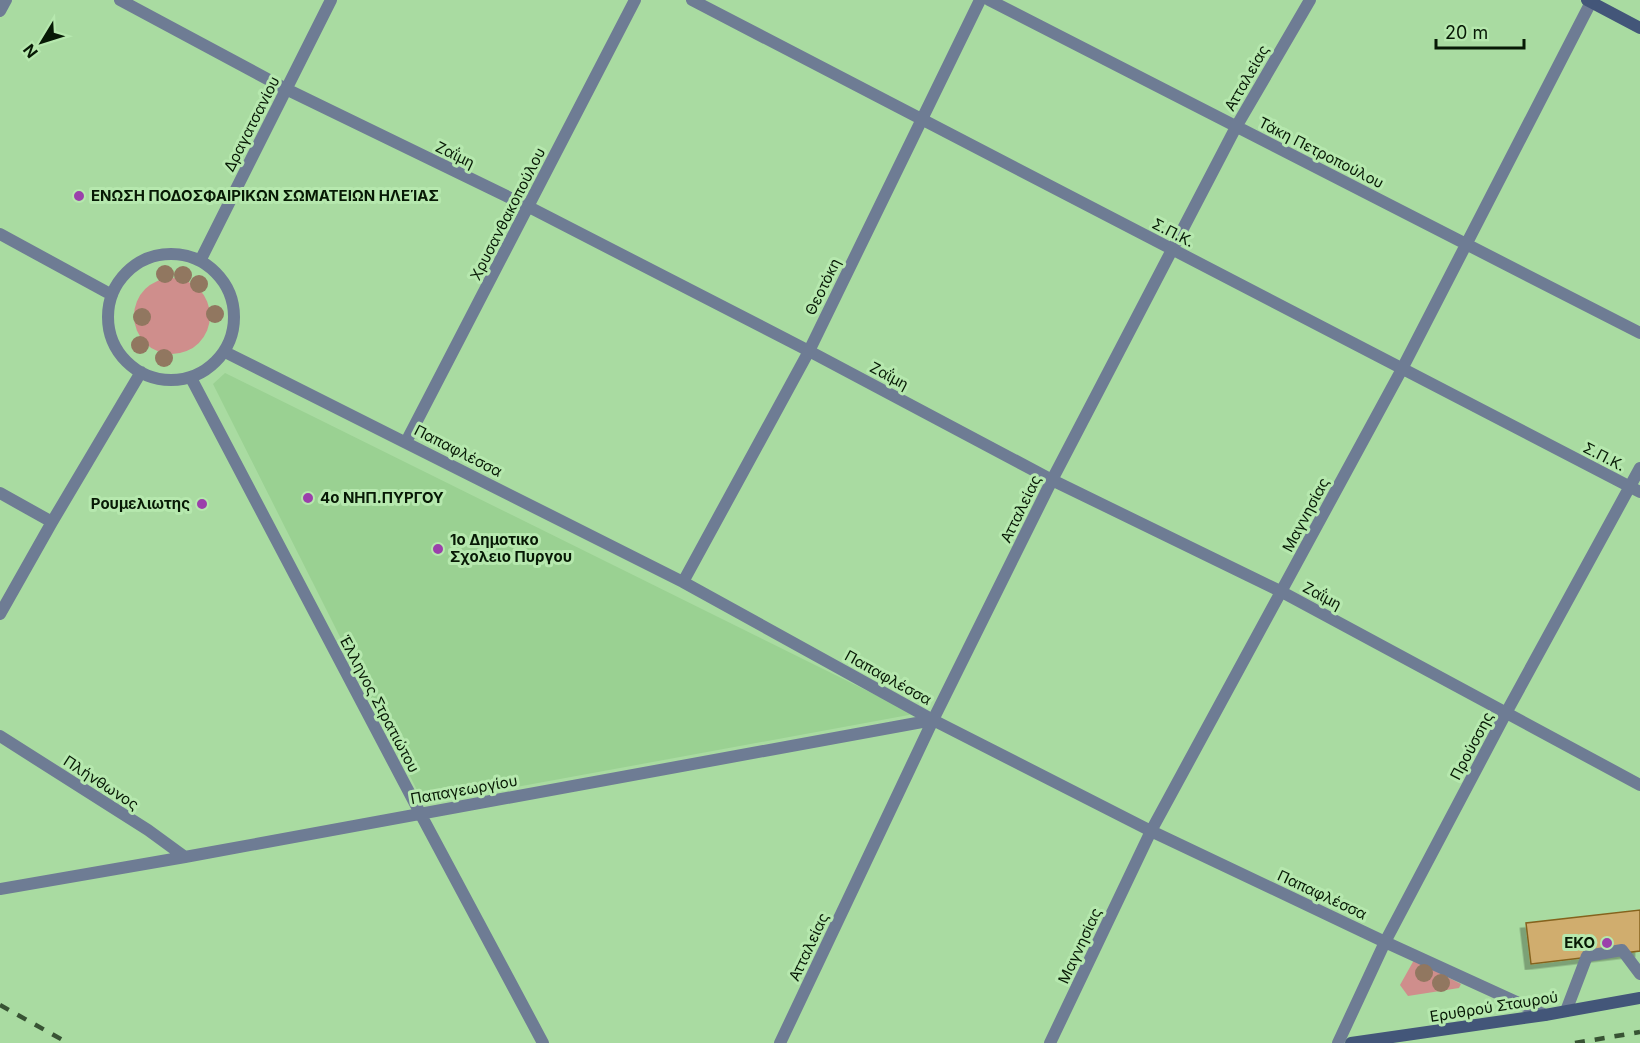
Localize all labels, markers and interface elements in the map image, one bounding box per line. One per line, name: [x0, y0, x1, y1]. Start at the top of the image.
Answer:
north arrow: [12, 12, 72, 72]
scale bar: [1436, 12, 1524, 50]
text: 20 m: [1445, 22, 1488, 43]
text: N: [19, 40, 42, 62]
street label: Ατταλείας: [1220, 41, 1273, 114]
street label: Δραγατσανίου: [219, 73, 284, 175]
street label: Τάκη Πετροπούλου: [1255, 113, 1387, 192]
street label: Ζαΐμη: [433, 137, 478, 172]
street label: Χρυσανθακοπούλου: [466, 144, 549, 283]
place label: ΕΝΩΣΗ ΠΟΔΟΣΦΑΙΡΙΚΩΝ ΣΩΜΑΤΕΙΩΝ ΗΛΕΊΑΣ: [91, 186, 439, 205]
marker: ΕΝΩΣΗ ΠΟΔΟΣΦΑΙΡΙΚΩΝ ΣΩΜΑΤΕΙΩΝ ΗΛΕΊΑΣ: [72, 189, 86, 203]
street label: Σ.Π.Κ.: [1149, 214, 1197, 251]
street label: Θεοτόκη: [801, 255, 844, 318]
street label: Ζαΐμη: [867, 358, 912, 394]
street label: Παπαφλέσσα: [411, 420, 505, 481]
street label: Σ.Π.Κ.: [1580, 438, 1628, 475]
street label: Ατταλείας: [996, 472, 1045, 546]
street label: Μαγνησίας: [1278, 474, 1333, 555]
place label: 4ο ΝΗΠ.ΠΥΡΓΟΥ: [320, 488, 444, 507]
marker: 4ο ΝΗΠ.ΠΥΡΓΟΥ: [301, 491, 315, 505]
place label: Ρουμελιωτης: [91, 494, 190, 513]
marker: Ρουμελιωτης: [195, 497, 209, 511]
place label: 1ο Δημοτικο Σχολειο Πυργου: [450, 530, 572, 566]
marker: 1ο Δημοτικο Σχολειο Πυργου: [431, 542, 445, 556]
street label: Ζαΐμη: [1300, 578, 1345, 614]
street label: Έλληνος Στρατιώτου: [335, 632, 424, 776]
street label: Παπαφλέσσα: [842, 646, 935, 709]
street label: Προύσσης: [1446, 708, 1497, 783]
street label: Πλήνθωνος: [60, 751, 142, 814]
street label: Παπαγεωργίου: [409, 771, 519, 808]
street label: Παπαφλέσσα: [1275, 866, 1370, 923]
street label: Μαγνησίας: [1054, 905, 1105, 987]
street label: Ατταλείας: [784, 910, 833, 984]
place label: EKO: [1564, 933, 1595, 952]
marker: EKO: [1600, 936, 1614, 950]
street label: Ερυθρού Σταυρού: [1428, 987, 1559, 1026]

